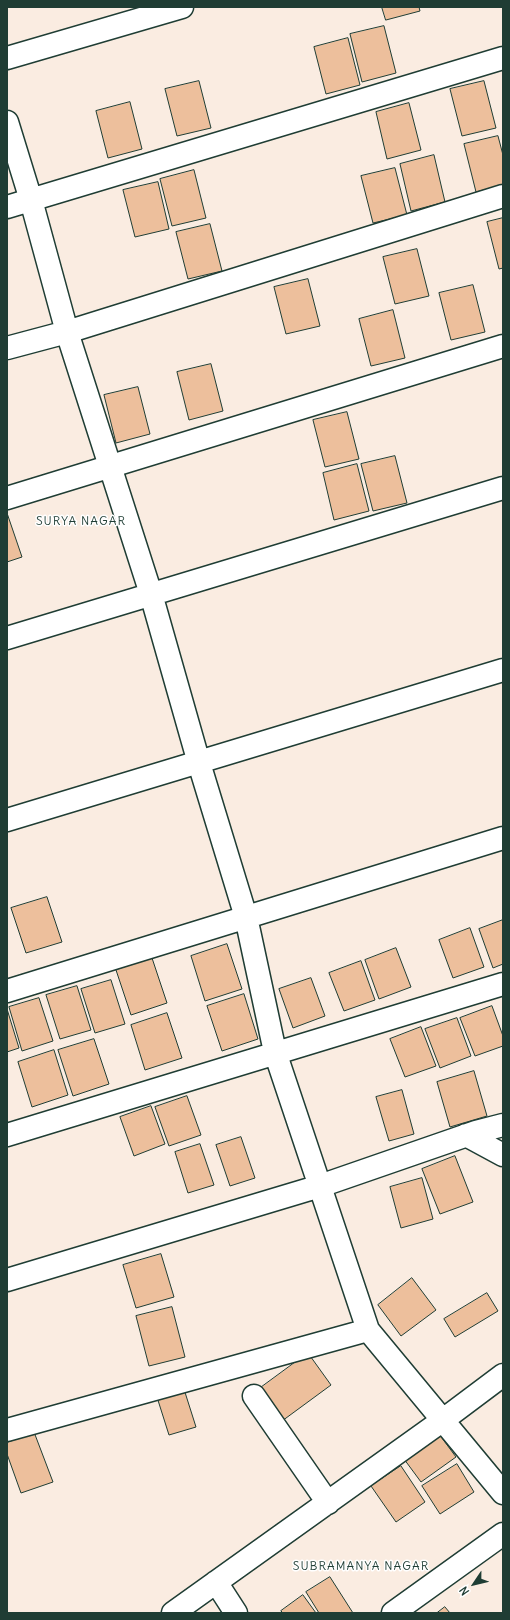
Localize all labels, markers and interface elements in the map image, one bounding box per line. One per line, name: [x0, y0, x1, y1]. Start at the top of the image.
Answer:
district label: SURYA NAGAR: [36, 515, 126, 529]
district label: SUBRAMANYA NAGAR: [293, 1560, 429, 1574]
north arrow: [454, 1564, 494, 1604]
text: N: [456, 1584, 472, 1598]

